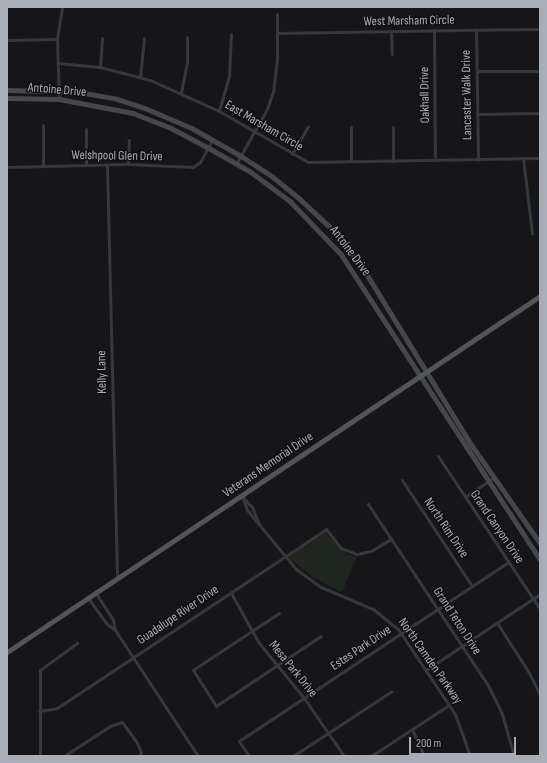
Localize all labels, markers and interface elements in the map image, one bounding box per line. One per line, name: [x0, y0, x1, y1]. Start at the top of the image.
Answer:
street label: West Marsham Circle: [363, 12, 455, 30]
street label: Lancaster Walk Drive: [458, 50, 476, 140]
street label: Oakhall Drive: [417, 67, 433, 123]
street label: Antoine Drive: [27, 80, 87, 100]
street label: East Marsham Circle: [222, 97, 306, 155]
street label: Welshpool Glen Drive: [71, 147, 163, 165]
street label: Antoine Drive: [326, 223, 374, 279]
street label: Kelly Lane: [94, 350, 110, 394]
street label: Veterans Memorial Drive: [220, 429, 316, 501]
street label: Grand Canyon Drive: [467, 487, 527, 567]
street label: North Rim Drive: [420, 495, 472, 561]
street label: Guadalupe River Drive: [134, 582, 222, 648]
street label: Grand Teton Drive: [429, 584, 485, 658]
street label: North Camden Parkway: [395, 615, 465, 707]
street label: Estes Park Drive: [328, 622, 394, 674]
street label: Mesa Park Drive: [265, 638, 321, 700]
scale bar: [411, 729, 518, 755]
text: 200 m: [416, 736, 441, 751]

